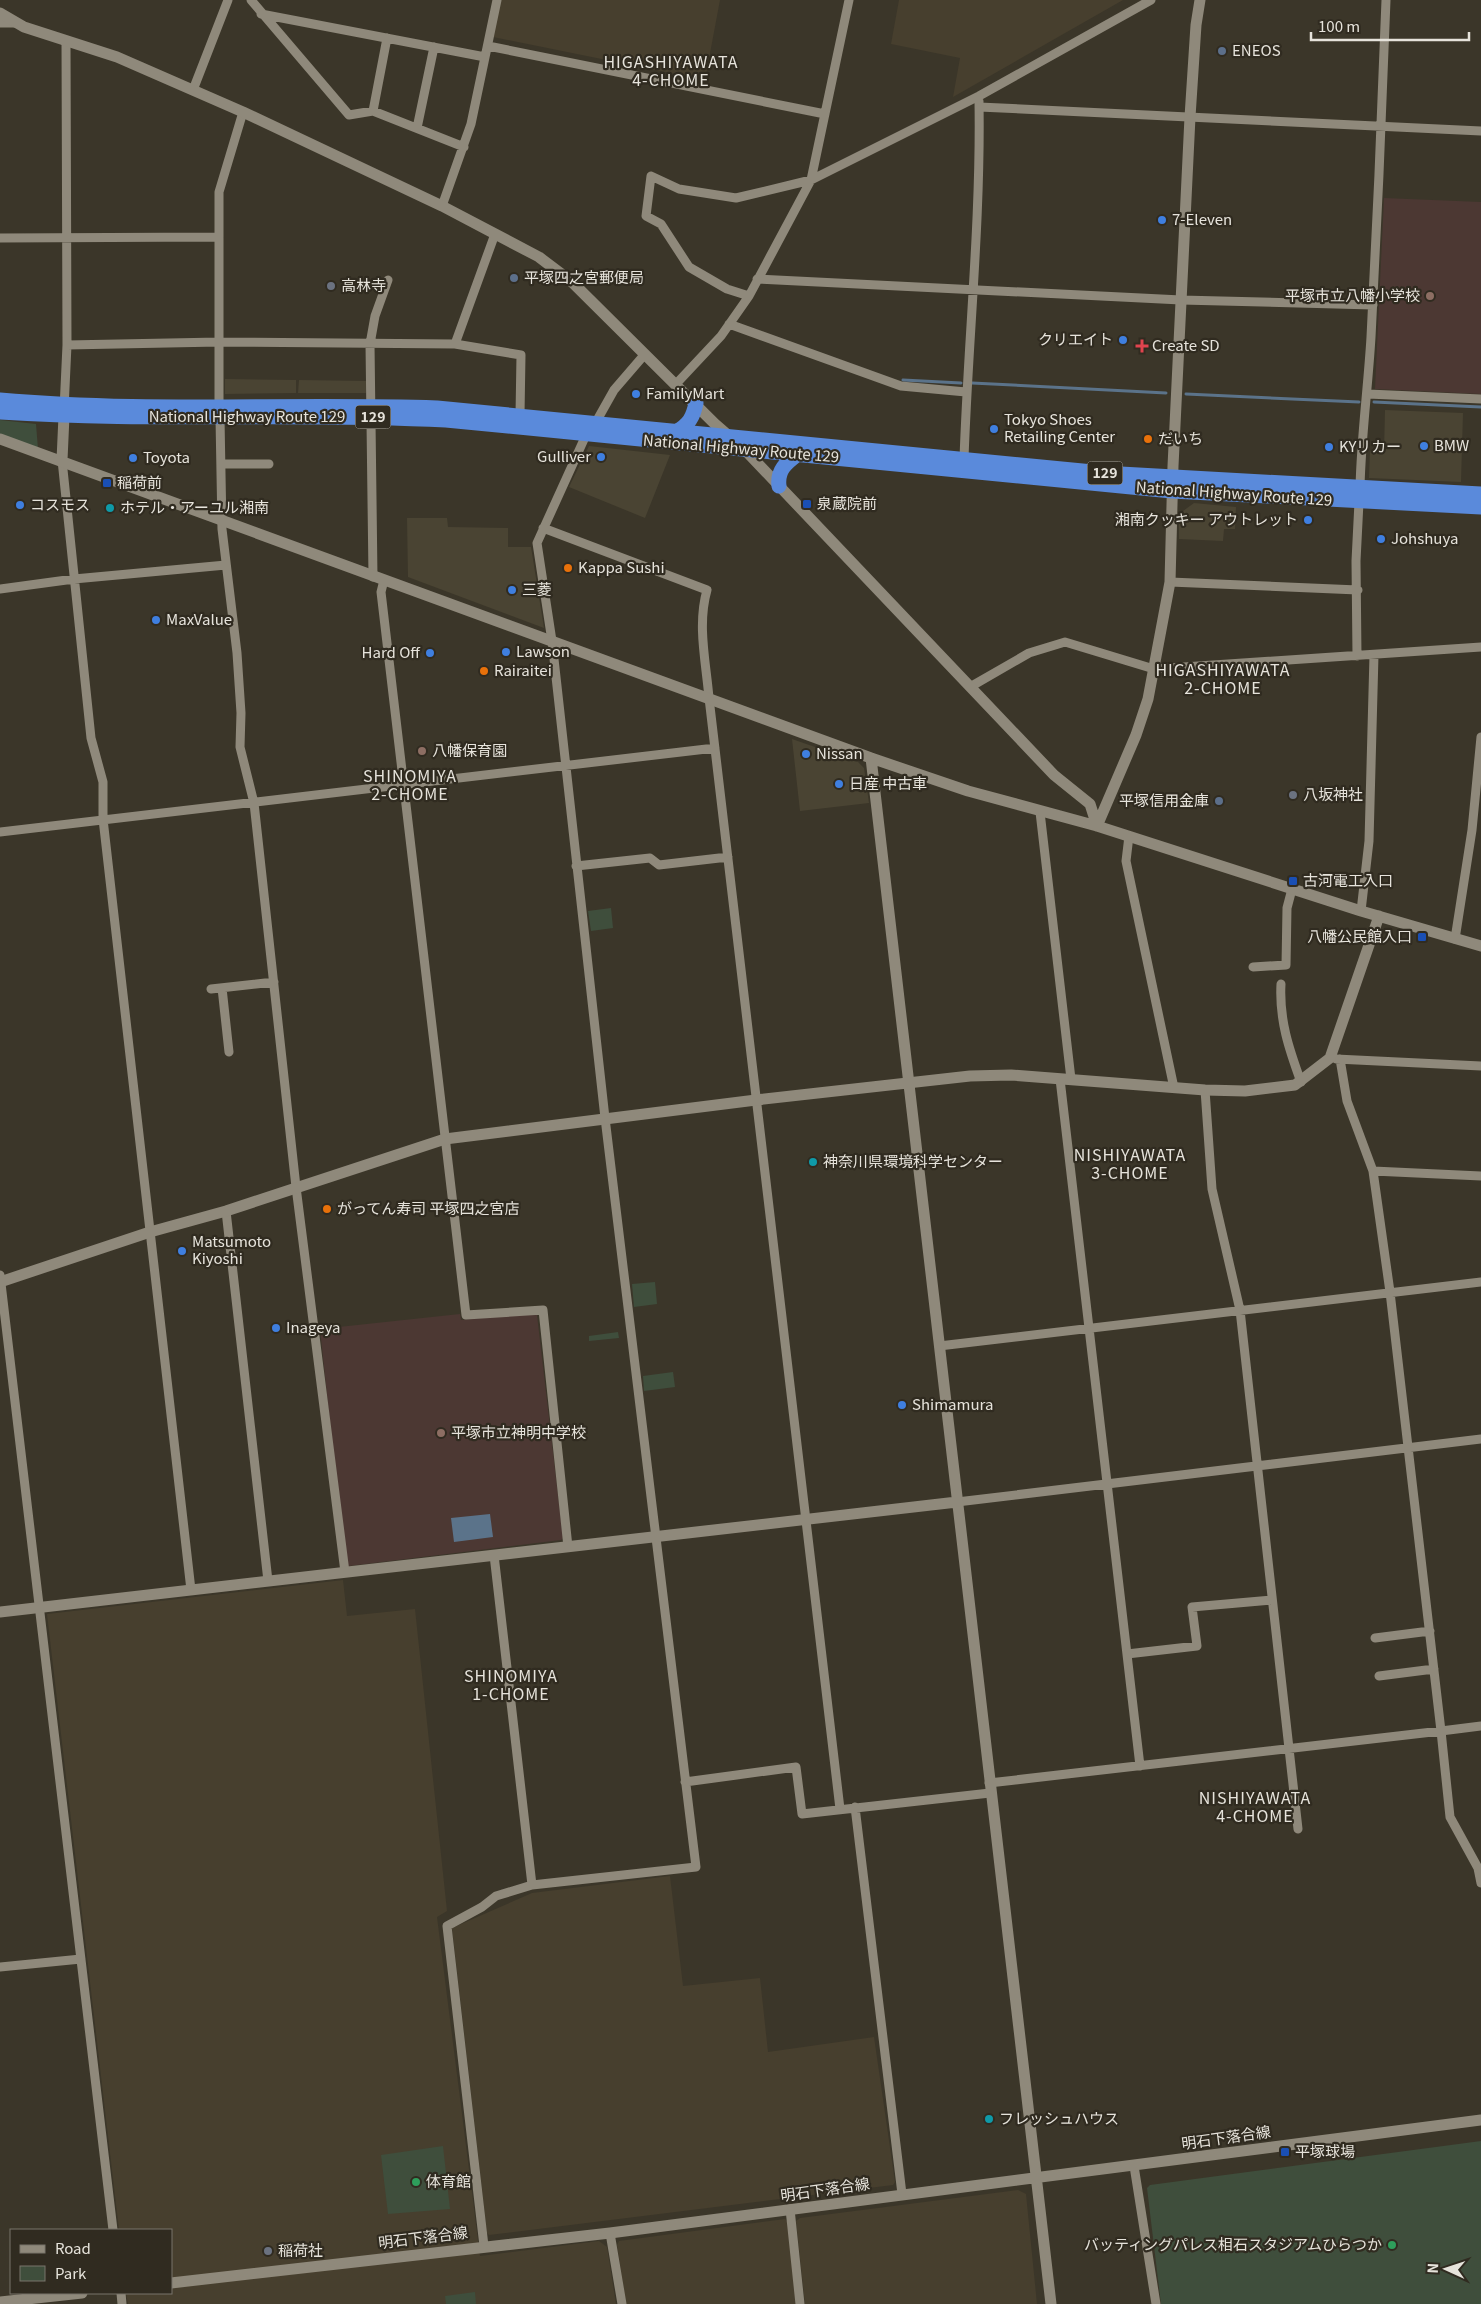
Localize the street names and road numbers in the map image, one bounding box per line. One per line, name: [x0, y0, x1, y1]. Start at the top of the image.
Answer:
street label: National Highway Route 129: [149, 405, 345, 426]
road number: 129: [356, 406, 390, 428]
street label: National Highway Route 129: [642, 428, 840, 467]
road number: 129: [1088, 462, 1122, 484]
street label: National Highway Route 129: [1135, 475, 1333, 510]
street label: 明石下落合線: [1180, 2120, 1272, 2153]
street label: 明石下落合線: [779, 2172, 871, 2205]
street label: 明石下落合線: [377, 2221, 469, 2252]

